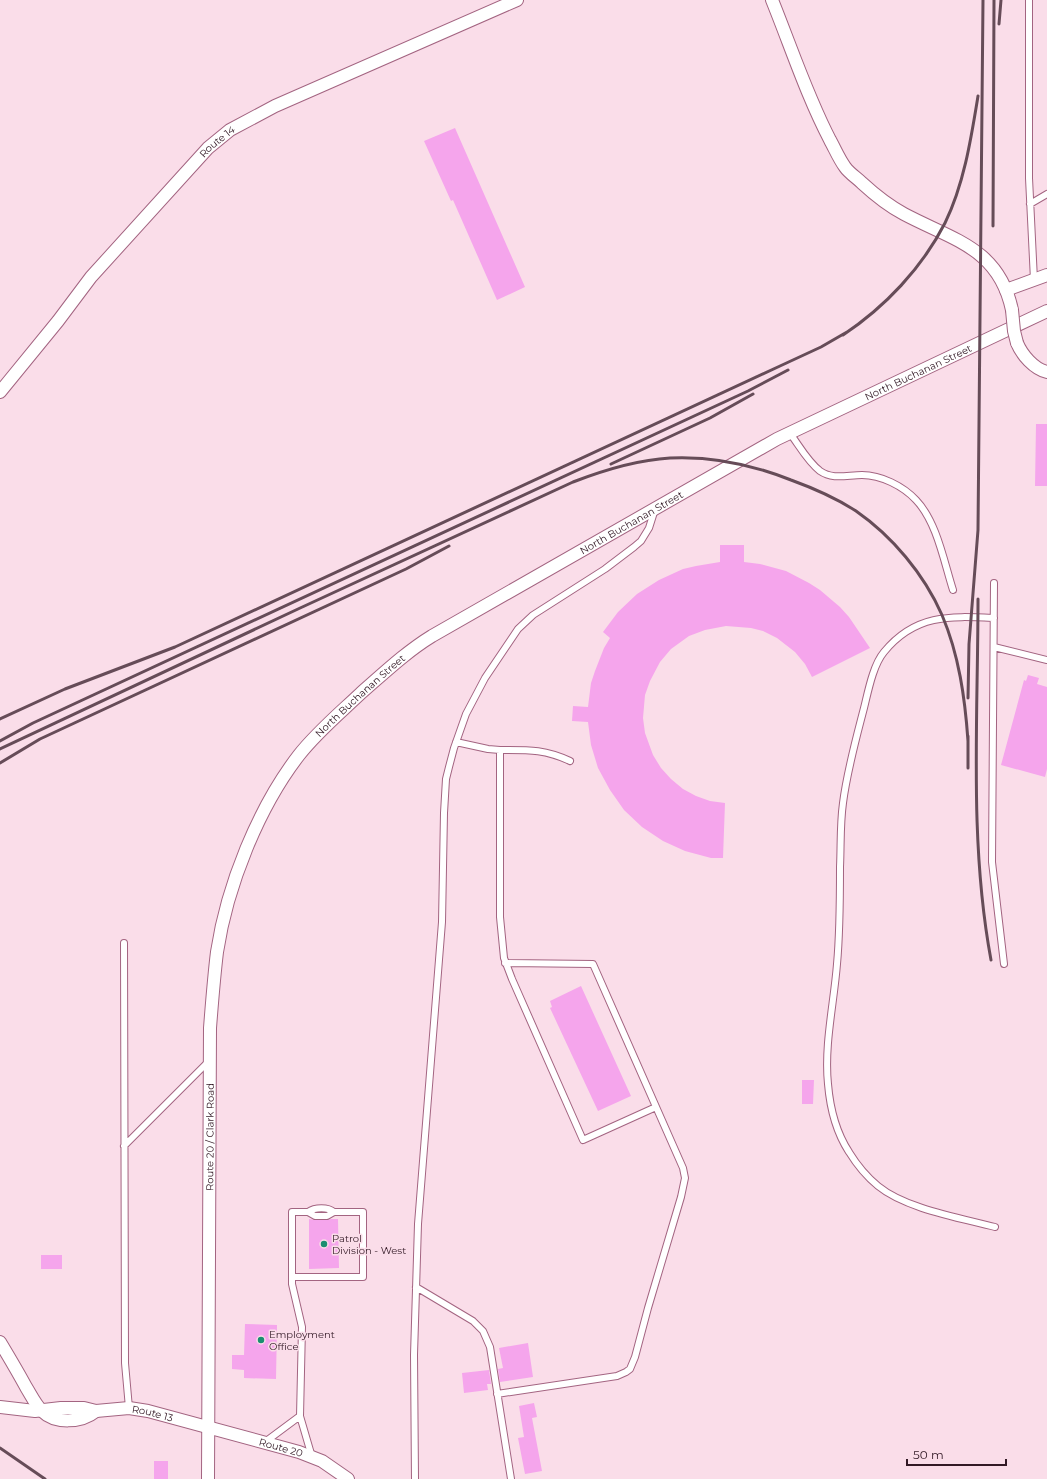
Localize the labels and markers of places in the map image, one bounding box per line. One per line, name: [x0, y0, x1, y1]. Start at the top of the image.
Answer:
place label: Patrol Division - West: [332, 1232, 406, 1257]
marker: Patrol Division - West: [319, 1239, 329, 1249]
place label: Employment Office: [269, 1328, 335, 1353]
marker: Employment Office: [256, 1335, 266, 1345]

